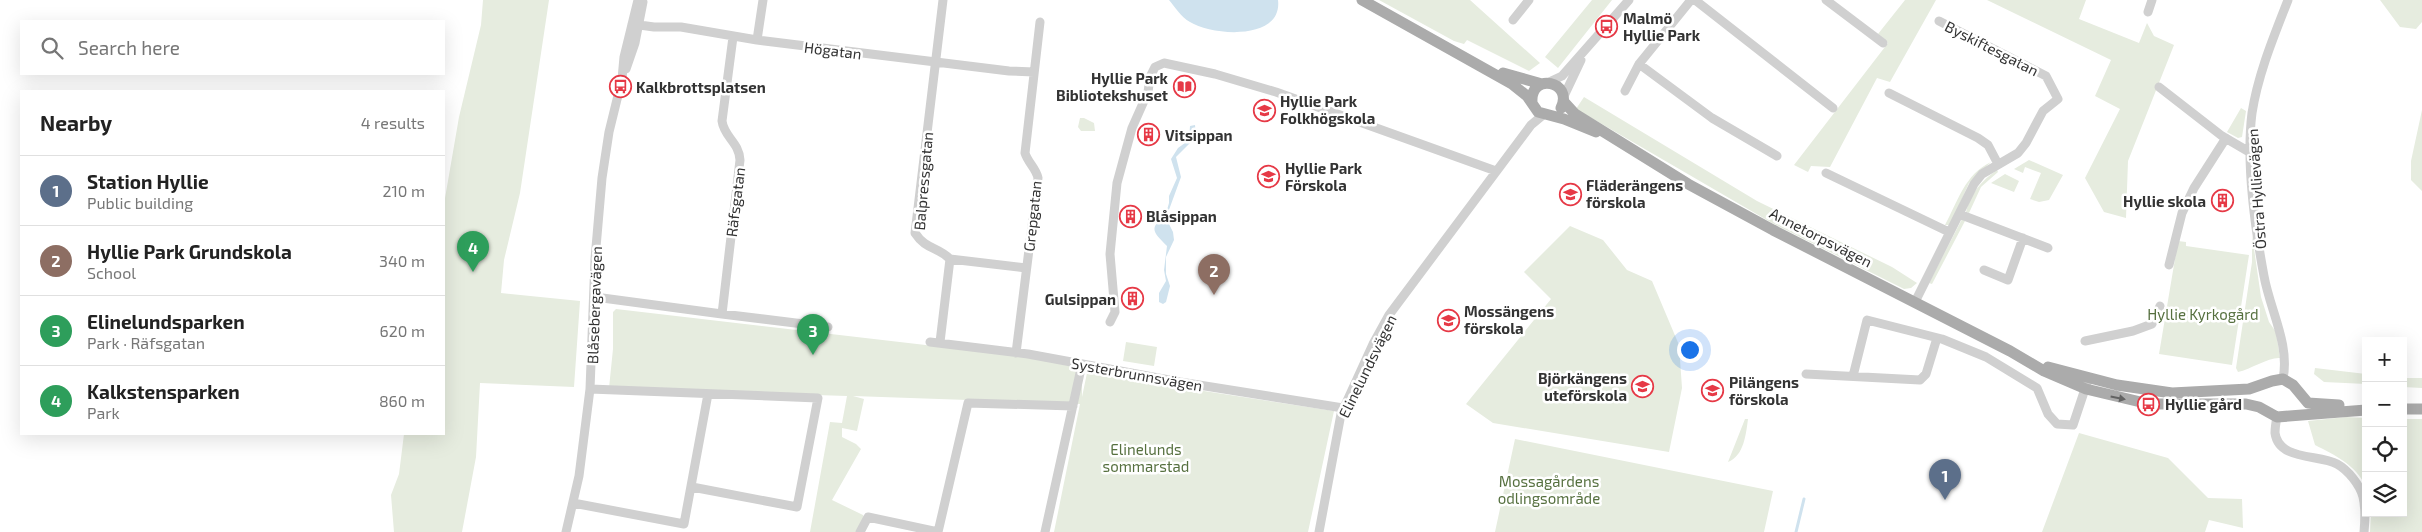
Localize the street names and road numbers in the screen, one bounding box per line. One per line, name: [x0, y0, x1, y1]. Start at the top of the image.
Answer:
street label: Byskiftesgatan: [1942, 17, 2042, 79]
street label: Högatan: [803, 38, 863, 62]
street label: Östra Hyllievägen: [2243, 128, 2269, 250]
street label: Balpressgatan: [910, 131, 936, 231]
street label: Räfsgatan: [722, 166, 748, 238]
street label: Grepgatan: [1019, 180, 1045, 252]
street label: Annetorpsvägen: [1767, 203, 1875, 271]
street label: Blåsebergavägen: [583, 246, 605, 364]
street label: Elinelundsvägen: [1334, 312, 1400, 420]
street label: Systerbrunnsvägen: [1070, 354, 1204, 394]

